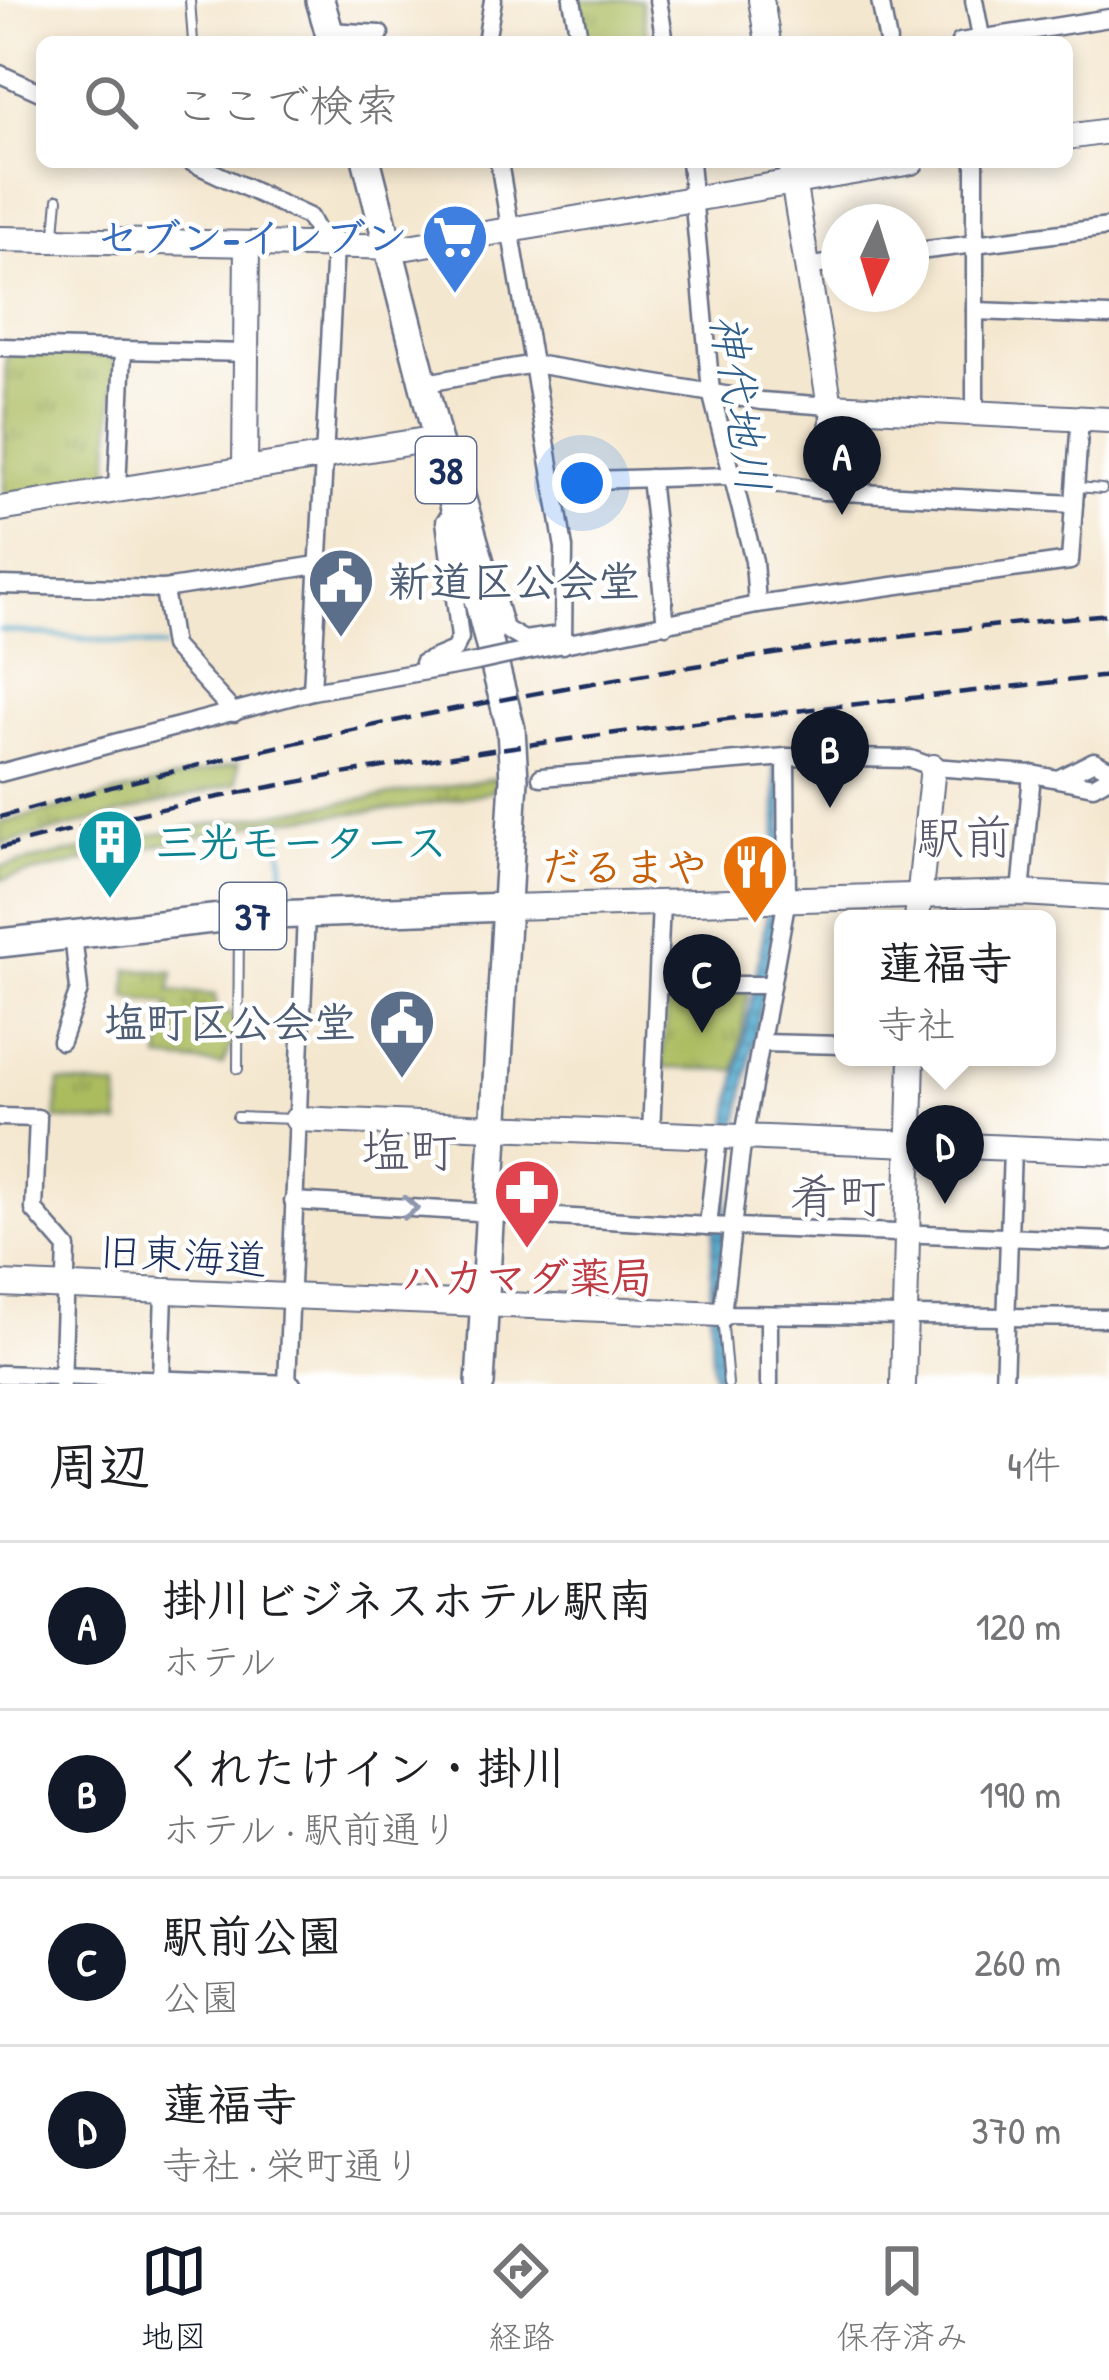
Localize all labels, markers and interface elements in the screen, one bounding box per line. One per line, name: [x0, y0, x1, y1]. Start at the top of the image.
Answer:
search box: [36, 36, 1073, 168]
icon: search: [78, 69, 144, 135]
text: ここで検索: [174, 74, 399, 135]
supermarket icon: セブン-イレブン: [420, 202, 490, 296]
north arrow: [821, 204, 929, 312]
place label: セブン-イレブン: [97, 208, 408, 265]
water label: 神代地川: [697, 309, 786, 497]
pin: A: [803, 416, 881, 515]
road number: 38: [416, 437, 476, 503]
your location: [552, 453, 612, 513]
public building icon: 新道区公会堂: [306, 546, 376, 640]
place label: 新道区公会堂: [388, 552, 640, 609]
pin: B: [791, 709, 869, 808]
district label: 駅前: [916, 804, 1012, 869]
building icon: 三光モータース: [75, 807, 145, 901]
place label: 三光モータース: [156, 813, 447, 870]
restaurant icon: だるまや: [720, 832, 790, 926]
place label: だるまや: [540, 838, 708, 895]
road number: 37: [220, 883, 286, 949]
popup: [834, 910, 1056, 1066]
text: 蓮福寺: [877, 932, 1013, 993]
pin: C: [663, 934, 741, 1033]
public building icon: 塩町区公会堂: [367, 987, 437, 1081]
place label: 塩町区公会堂: [104, 993, 356, 1050]
text: 寺社: [877, 997, 956, 1050]
pin: D: [906, 1105, 984, 1204]
district label: 塩町: [361, 1117, 457, 1182]
pharmacy icon: ハカマダ薬局: [492, 1157, 562, 1251]
district label: 肴町: [790, 1163, 886, 1228]
one-way arrow: [401, 1195, 420, 1221]
street label: 旧東海道: [98, 1222, 268, 1287]
place label: ハカマダ薬局: [401, 1248, 653, 1305]
text: 周辺: [48, 1431, 150, 1500]
text: 4件: [1007, 1438, 1061, 1491]
text: 掛川ビジネスホテル駅南: [162, 1569, 653, 1630]
text: A: [77, 1599, 97, 1652]
text: 120 m: [976, 1599, 1061, 1652]
text: ホテル: [162, 1634, 277, 1687]
text: くれたけイン・掛川: [162, 1737, 567, 1798]
text: B: [77, 1767, 97, 1820]
text: 190 m: [980, 1767, 1061, 1820]
text: ホテル · 駅前通り: [162, 1802, 459, 1855]
text: 駅前公園: [162, 1905, 342, 1966]
text: C: [76, 1935, 98, 1988]
text: 260 m: [974, 1935, 1061, 1988]
text: 公園: [162, 1970, 240, 2023]
text: 蓮福寺: [162, 2073, 297, 2134]
text: D: [78, 2103, 96, 2156]
text: 370 m: [971, 2103, 1061, 2156]
text: 寺社 · 栄町通り: [162, 2138, 422, 2191]
tab: 地図: [141, 2238, 207, 2358]
tab: 経路: [488, 2238, 554, 2358]
tab: 保存済み: [836, 2238, 968, 2358]

